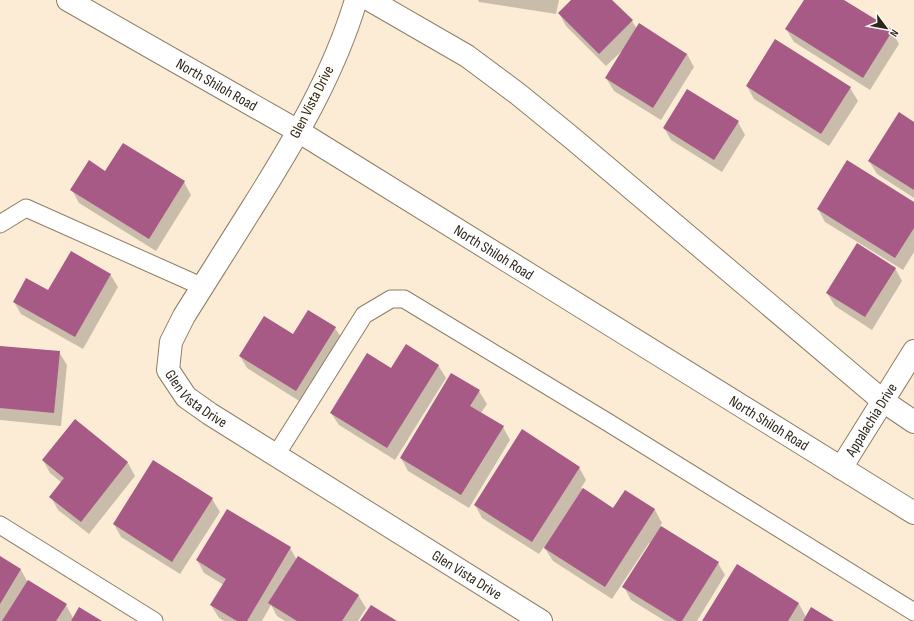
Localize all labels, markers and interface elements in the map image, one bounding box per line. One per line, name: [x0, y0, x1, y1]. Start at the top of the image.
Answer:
north arrow: [866, 8, 906, 48]
text: N: [887, 27, 901, 39]
street label: North Shiloh Road: [173, 54, 261, 115]
street label: Glen Vista Drive: [286, 63, 338, 141]
street label: North Shiloh Road: [450, 221, 537, 284]
street label: Glen Vista Drive: [161, 366, 231, 432]
street label: Appalachia Drive: [841, 379, 901, 461]
street label: North Shiloh Road: [726, 391, 812, 455]
street label: Glen Vista Drive: [428, 546, 505, 604]

